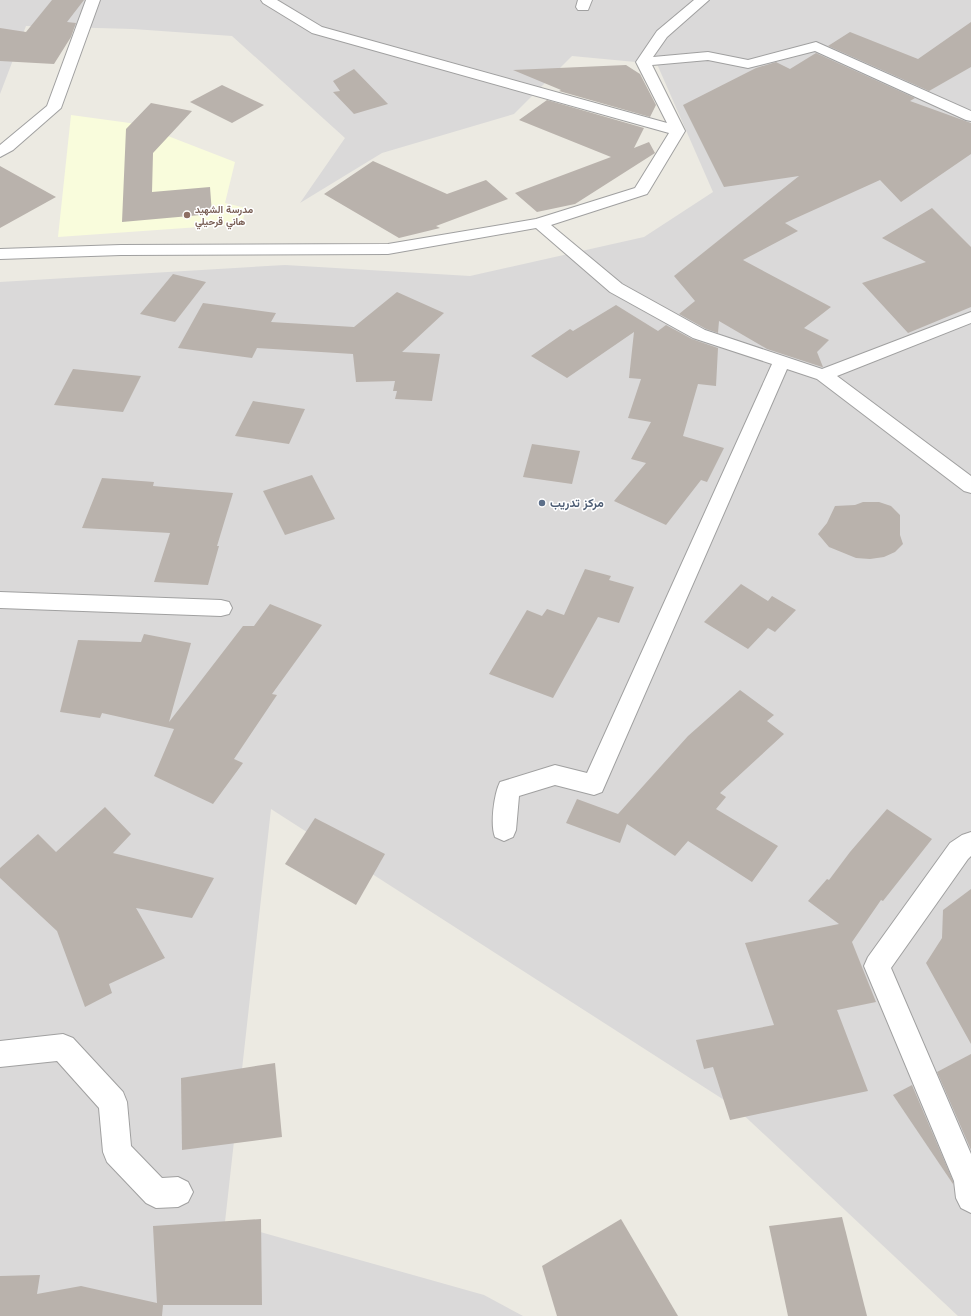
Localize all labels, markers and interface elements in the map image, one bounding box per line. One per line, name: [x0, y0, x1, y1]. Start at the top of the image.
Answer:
place label: مدرسة الشهيد هاني قرحيلي: [195, 202, 254, 230]
marker: مدرسة الشهيد هاني قرحيلي: [182, 210, 192, 220]
place label: مركز تدريب: [550, 494, 604, 512]
marker: مركز تدريب: [537, 498, 547, 508]

